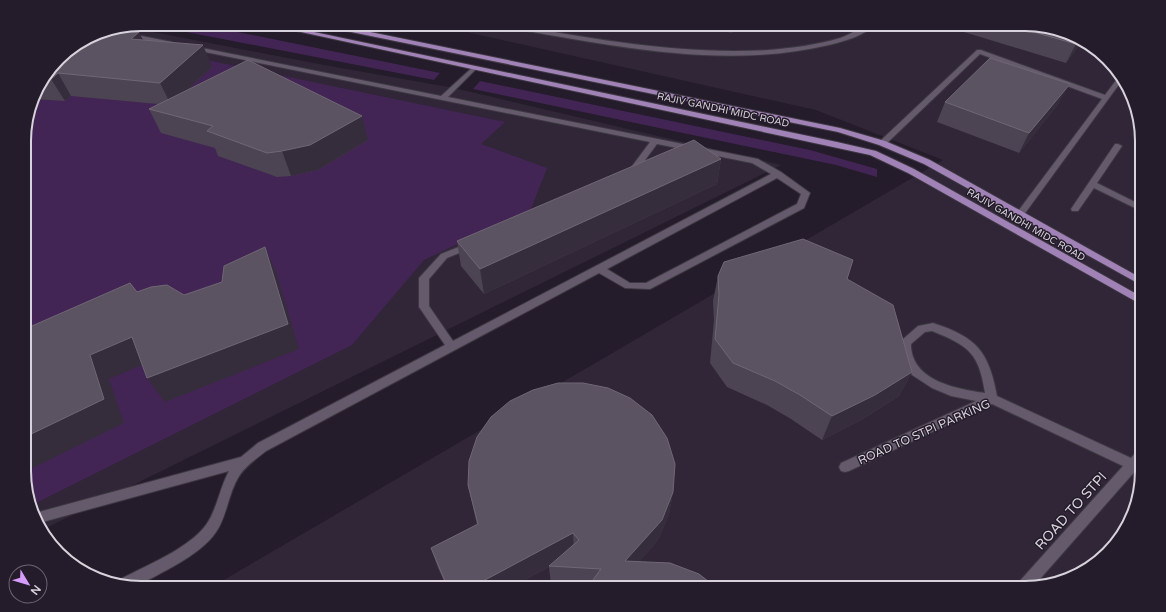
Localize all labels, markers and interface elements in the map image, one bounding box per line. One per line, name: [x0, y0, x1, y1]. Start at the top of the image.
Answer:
street label: RAJIV GANDHI MIDC ROAD: [656, 90, 790, 130]
street label: RAJIV GANDHI MIDC ROAD: [965, 186, 1087, 264]
street label: ROAD TO STPI PARKING: [856, 396, 992, 468]
street label: ROAD TO STPI: [1032, 469, 1110, 553]
north arrow: [8, 564, 48, 604]
text: N: [28, 582, 43, 597]

